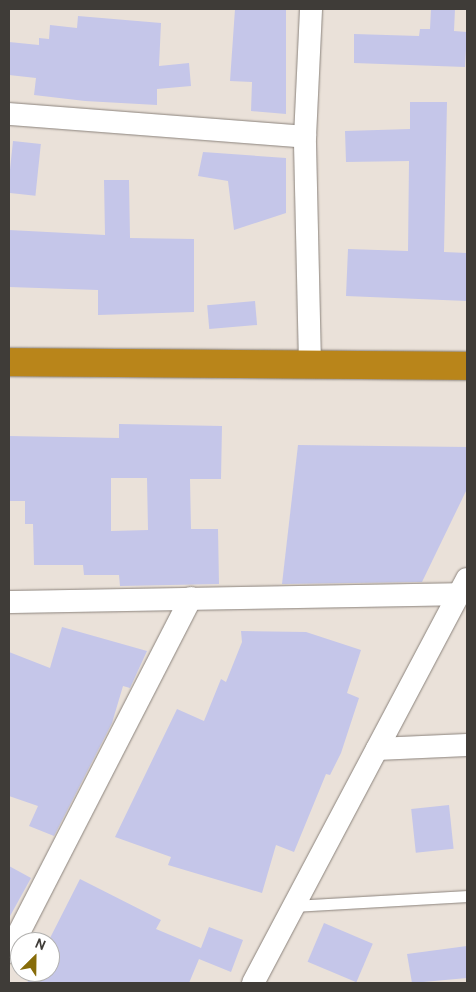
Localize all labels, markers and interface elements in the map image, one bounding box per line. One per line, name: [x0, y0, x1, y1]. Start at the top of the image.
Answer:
north arrow: [10, 932, 60, 982]
text: N: [32, 934, 49, 954]

